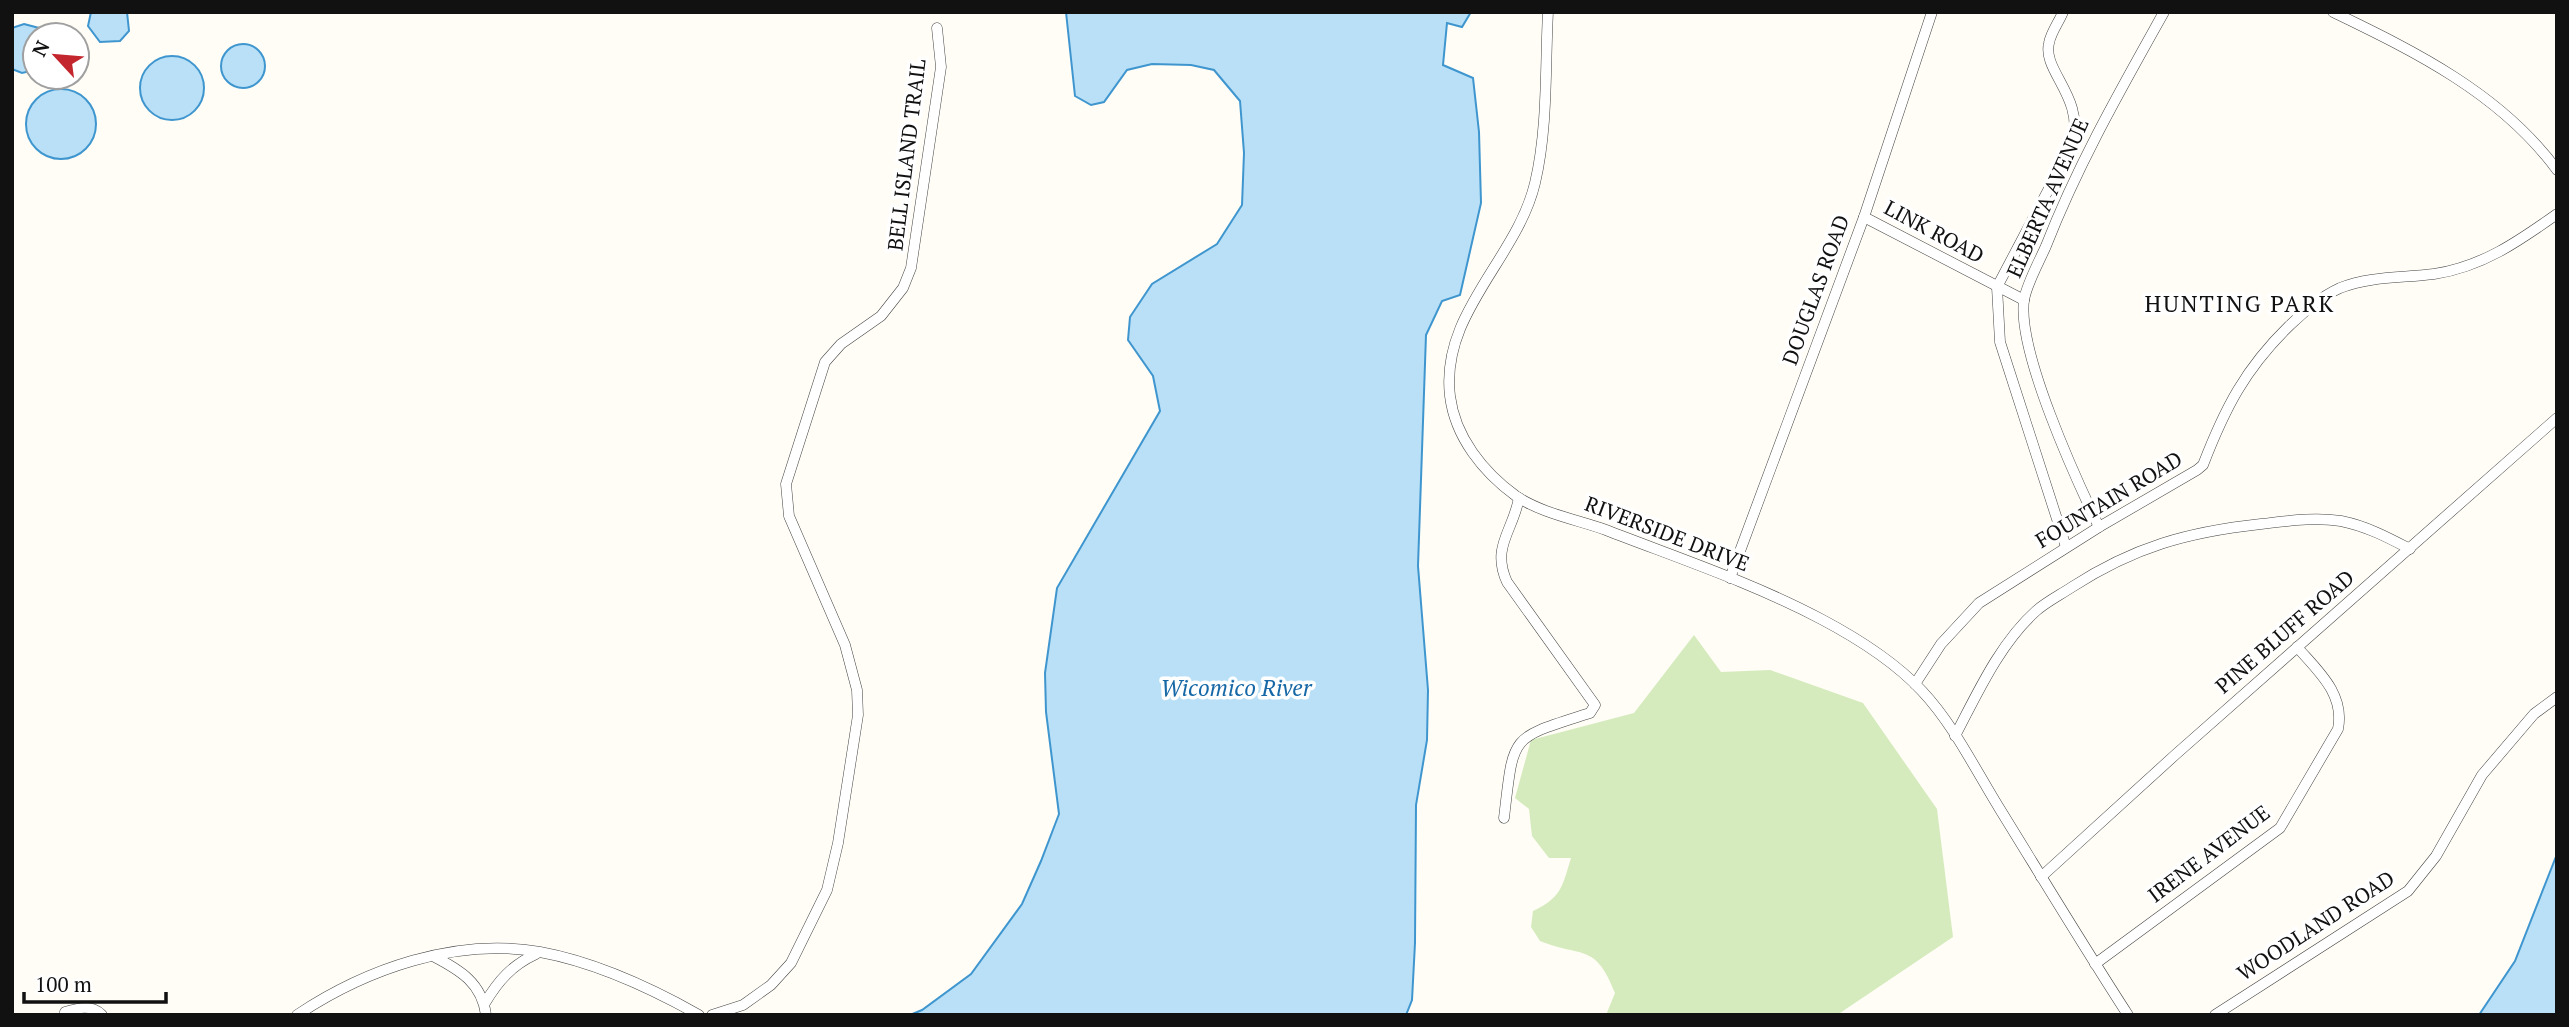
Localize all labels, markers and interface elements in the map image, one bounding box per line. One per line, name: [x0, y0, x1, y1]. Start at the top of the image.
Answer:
north arrow: [21, 21, 91, 91]
text: N: [26, 36, 55, 60]
street label: BELL ISLAND TRAIL: [880, 57, 932, 252]
street label: ELBERTA AVENUE: [1999, 113, 2095, 282]
street label: LINK ROAD: [1880, 193, 1989, 269]
street label: DOUGLAS ROAD: [1775, 211, 1855, 368]
district label: HUNTING PARK: [2145, 288, 2335, 319]
street label: FOUNTAIN ROAD: [2030, 444, 2187, 554]
street label: RIVERSIDE DRIVE: [1581, 489, 1754, 577]
street label: PINE BLUFF ROAD: [2209, 563, 2360, 699]
water label: Wicomico River: [1160, 672, 1313, 703]
street label: IRENE AVENUE: [2142, 798, 2275, 908]
street label: WOODLAND ROAD: [2231, 864, 2400, 987]
scale bar: [24, 960, 166, 1004]
text: 100 m: [35, 970, 92, 998]

